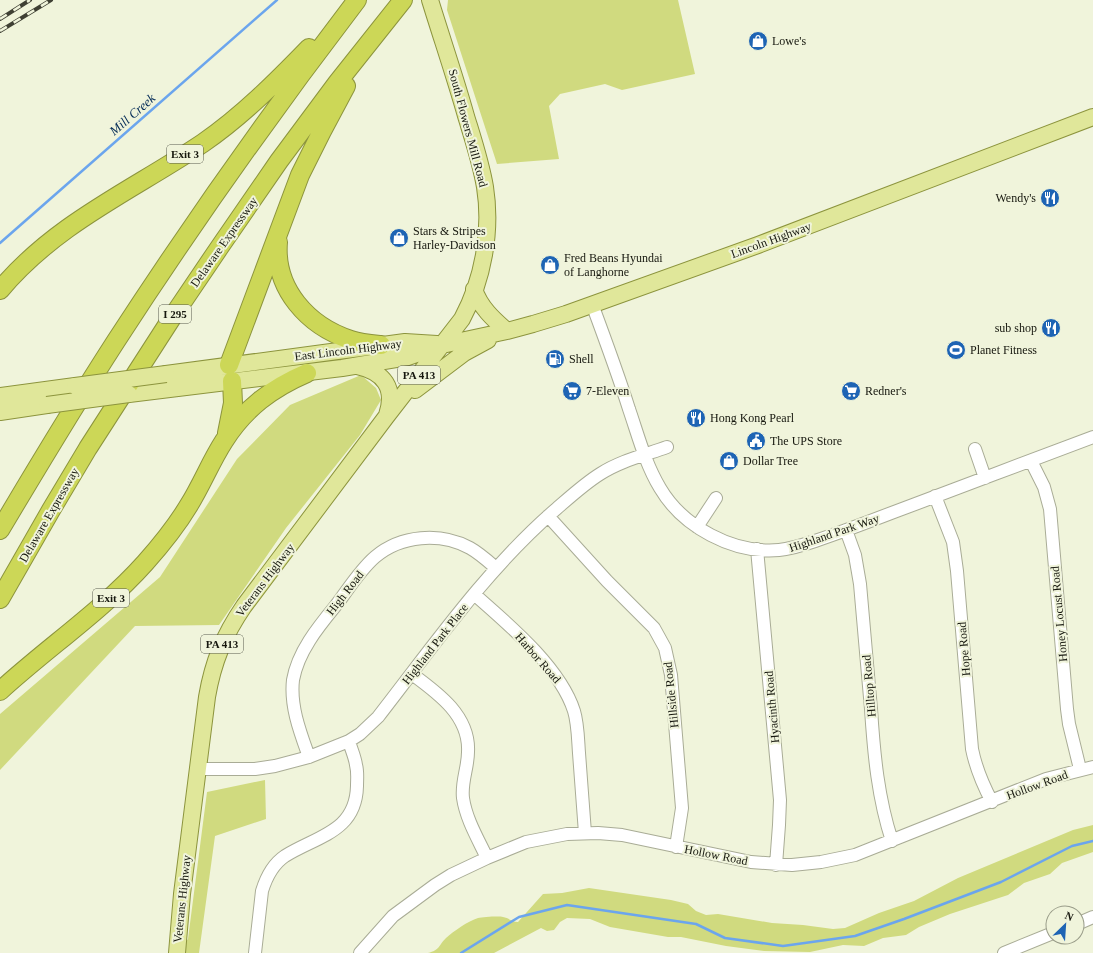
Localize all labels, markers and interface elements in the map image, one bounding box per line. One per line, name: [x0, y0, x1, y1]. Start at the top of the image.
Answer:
shop icon: Lowe's: [747, 30, 769, 52]
place label: Lowe's: [772, 34, 806, 48]
street label: South Flowers Mill Road: [445, 67, 491, 189]
water label: Mill Creek: [106, 90, 158, 139]
road number: Exit 3: [167, 145, 203, 163]
restaurant icon: Wendy's: [1039, 187, 1061, 209]
place label: Wendy's: [995, 191, 1036, 205]
street label: Delaware Expressway: [188, 194, 260, 290]
street label: Lincoln Highway: [729, 219, 813, 261]
place label: Stars & Stripes Harley-Davidson: [413, 224, 496, 252]
shop icon: Stars & Stripes Harley-Davidson: [388, 227, 410, 249]
place label: Fred Beans Hyundai of Langhorne: [564, 251, 663, 279]
shop icon: Fred Beans Hyundai of Langhorne: [539, 254, 561, 276]
road number: I 295: [159, 305, 191, 323]
restaurant icon: sub shop: [1040, 317, 1062, 339]
place label: sub shop: [995, 321, 1037, 335]
street label: East Lincoln Highway: [294, 336, 402, 364]
sports icon: Planet Fitness: [945, 339, 967, 361]
place label: Planet Fitness: [970, 343, 1037, 357]
fuel station icon: Shell: [544, 348, 566, 370]
place label: Shell: [569, 352, 594, 366]
road number: PA 413: [398, 366, 440, 384]
supermarket icon: 7-Eleven: [561, 380, 583, 402]
supermarket icon: Redner's: [840, 380, 862, 402]
place label: 7-Eleven: [586, 384, 629, 398]
place label: Redner's: [865, 384, 907, 398]
restaurant icon: Hong Kong Pearl: [685, 407, 707, 429]
place label: Hong Kong Pearl: [710, 411, 795, 425]
public building icon: The UPS Store: [745, 430, 767, 452]
place label: The UPS Store: [770, 434, 842, 448]
shop icon: Dollar Tree: [718, 450, 740, 472]
place label: Dollar Tree: [743, 454, 798, 468]
street label: Delaware Expressway: [16, 465, 82, 565]
street label: Highland Park Way: [787, 511, 881, 555]
street label: Veterans Highway: [233, 541, 297, 619]
street label: Honey Locust Road: [1048, 566, 1070, 662]
street label: High Road: [323, 568, 367, 618]
road number: Exit 3: [93, 589, 129, 607]
street label: Highland Park Place: [399, 601, 471, 687]
street label: Hope Road: [955, 621, 973, 677]
street label: Harbor Road: [512, 630, 564, 686]
road number: PA 413: [201, 635, 243, 653]
street label: Hilltop Road: [859, 654, 879, 718]
street label: Hillside Road: [661, 661, 681, 729]
street label: Hyacinth Road: [762, 670, 782, 744]
street label: Hollow Road: [1004, 767, 1070, 803]
street label: Hollow Road: [683, 842, 749, 868]
street label: Veterans Highway: [170, 854, 194, 944]
north arrow: [1045, 905, 1085, 945]
text: N: [1063, 909, 1075, 923]

